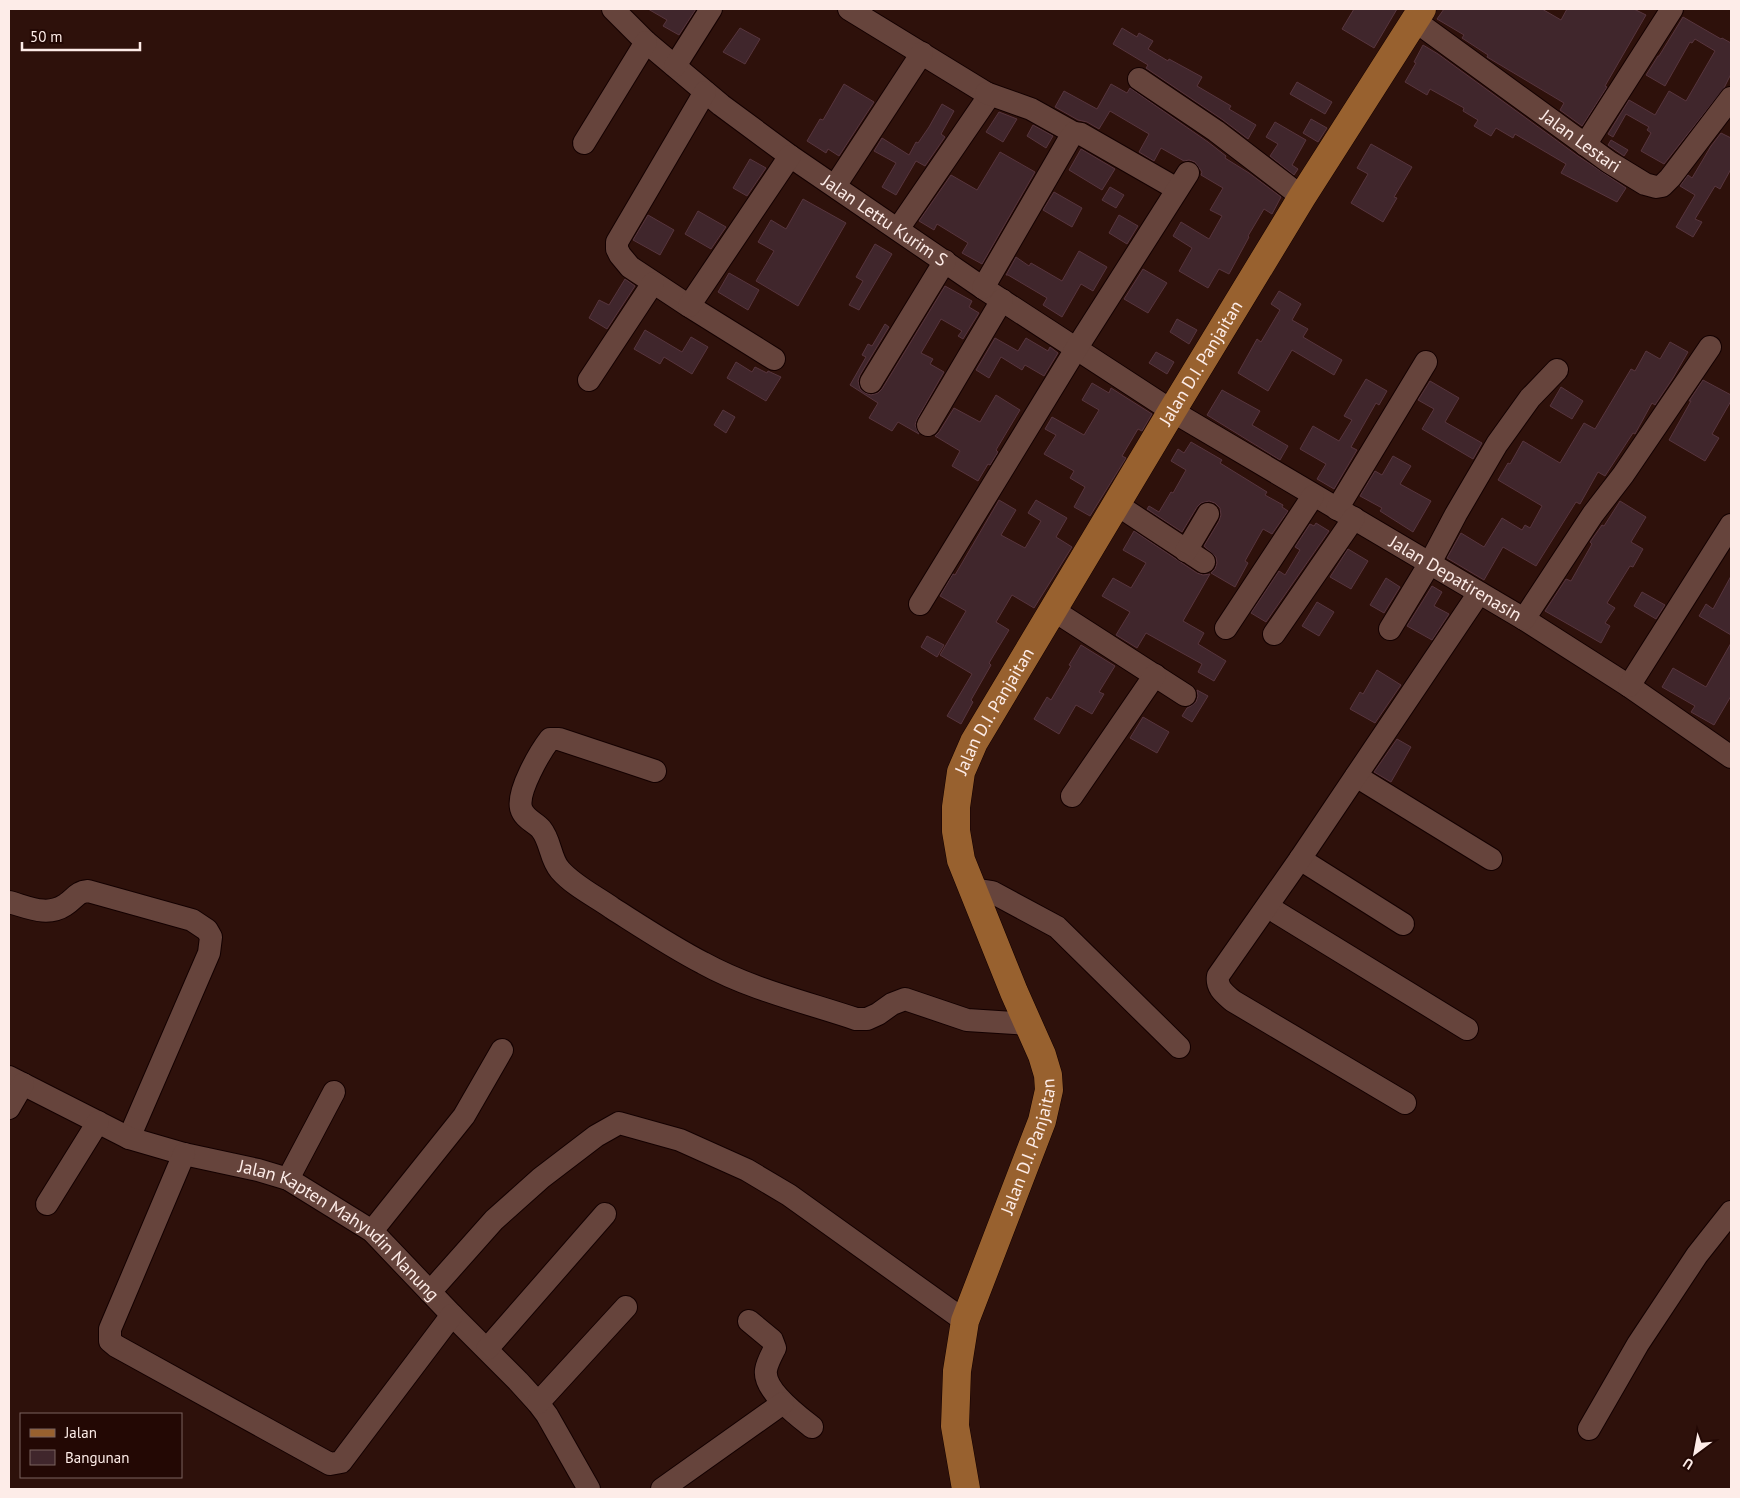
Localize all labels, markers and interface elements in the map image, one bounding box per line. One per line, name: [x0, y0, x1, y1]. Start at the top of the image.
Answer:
scale bar: [22, 20, 140, 52]
text: 50 m: [30, 27, 63, 46]
street label: Jalan Lestari: [1535, 103, 1625, 178]
street label: Jalan Lettu Kurim S: [817, 169, 952, 271]
street label: Jalan D.I. Panjaitan: [1153, 296, 1247, 431]
street label: Jalan Depatirenasin: [1384, 530, 1526, 626]
street label: Jalan D.I. Panjaitan: [949, 643, 1039, 779]
street label: Jalan D.I. Panjaitan: [995, 1078, 1060, 1218]
street label: Jalan Kapten Mahyudin Nanung: [235, 1154, 444, 1306]
legend: [20, 1413, 182, 1478]
text: Jalan: [64, 1423, 97, 1442]
north arrow: [1670, 1428, 1720, 1478]
text: Bangunan: [65, 1448, 129, 1467]
text: U: [1680, 1454, 1697, 1474]

